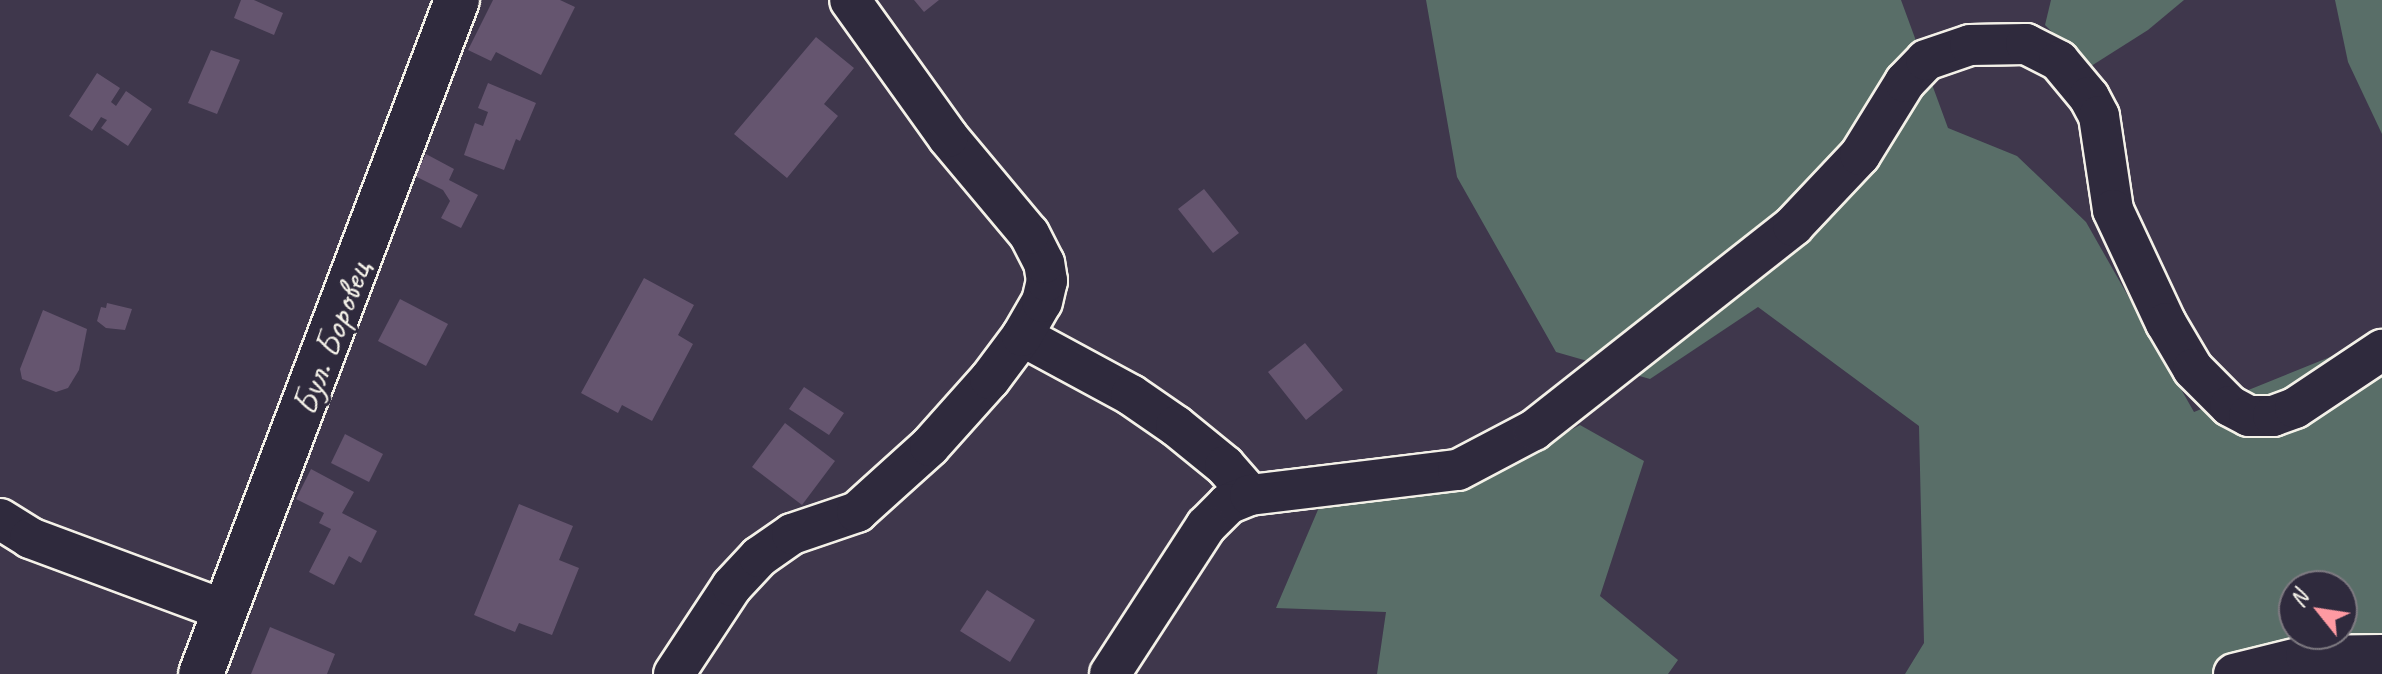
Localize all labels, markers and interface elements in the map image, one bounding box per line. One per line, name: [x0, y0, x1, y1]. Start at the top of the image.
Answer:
street label: Бул. Боровец: [281, 255, 381, 421]
north arrow: [2278, 570, 2358, 650]
text: N: [2283, 586, 2314, 612]

